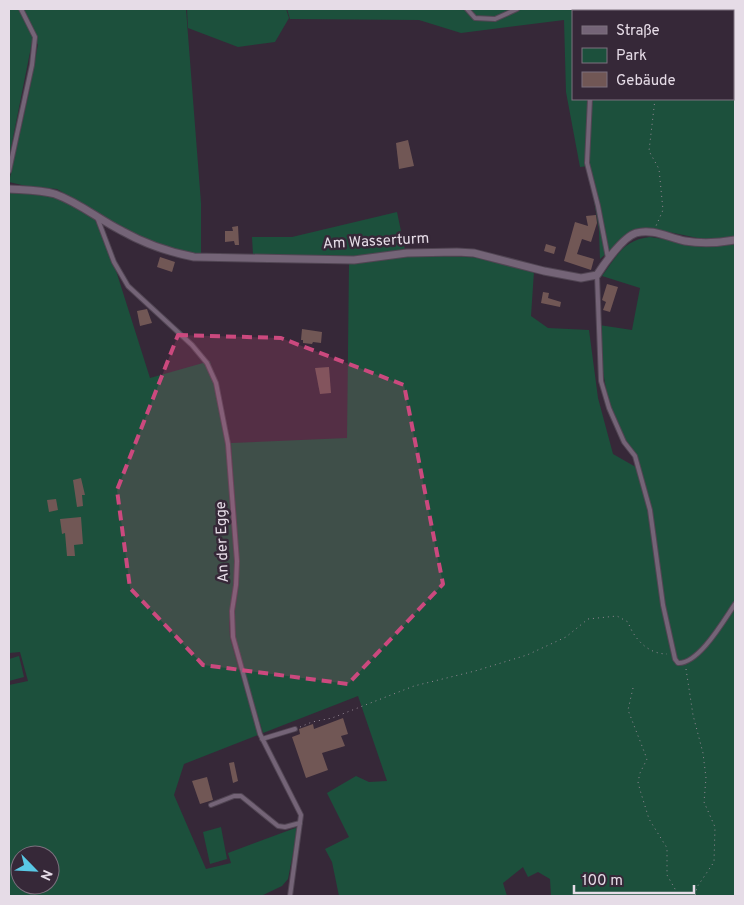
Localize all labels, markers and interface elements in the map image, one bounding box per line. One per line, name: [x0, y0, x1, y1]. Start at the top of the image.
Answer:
legend: [572, 10, 734, 100]
text: Straße: [616, 22, 660, 41]
text: Park: [616, 47, 647, 66]
text: Gebäude: [616, 72, 676, 91]
street label: Am Wasserturm: [322, 230, 430, 254]
street label: An der Egge: [212, 501, 234, 583]
north arrow: [10, 845, 60, 895]
scale bar: [574, 862, 694, 894]
text: N: [36, 867, 55, 883]
text: 100 m: [582, 872, 623, 891]

